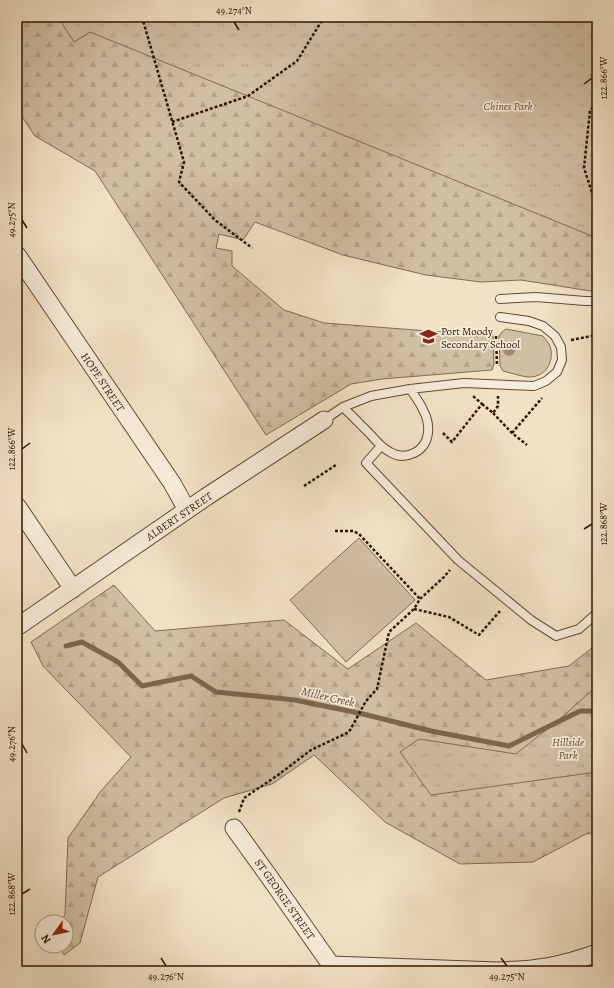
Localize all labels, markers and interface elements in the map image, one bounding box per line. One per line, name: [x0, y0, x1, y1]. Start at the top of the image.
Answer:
text: 49.274°N: [216, 4, 252, 17]
text: 122.866°W: [597, 56, 610, 99]
park label: Chines Park: [484, 99, 533, 114]
text: 49.275°N: [5, 202, 18, 238]
place label: Port Moody Secondary School: [441, 324, 520, 352]
school or university icon: Port Moody Secondary School: [418, 327, 438, 347]
street label: HOPE STREET: [77, 350, 128, 415]
text: 122.866°W: [5, 427, 18, 470]
street label: ALBERT STREET: [142, 489, 216, 545]
text: 122.868°W: [597, 502, 610, 545]
water label: Miller Creek: [300, 683, 357, 711]
text: 49.276°N: [5, 726, 18, 762]
park label: Hillside Park: [552, 735, 584, 763]
street label: ST GEORGE STREET: [251, 856, 318, 943]
text: 122.868°W: [5, 872, 18, 915]
north arrow: [34, 914, 74, 954]
text: N: [38, 932, 55, 947]
text: 49.276°N: [148, 970, 184, 983]
text: 49.275°N: [489, 970, 525, 983]

